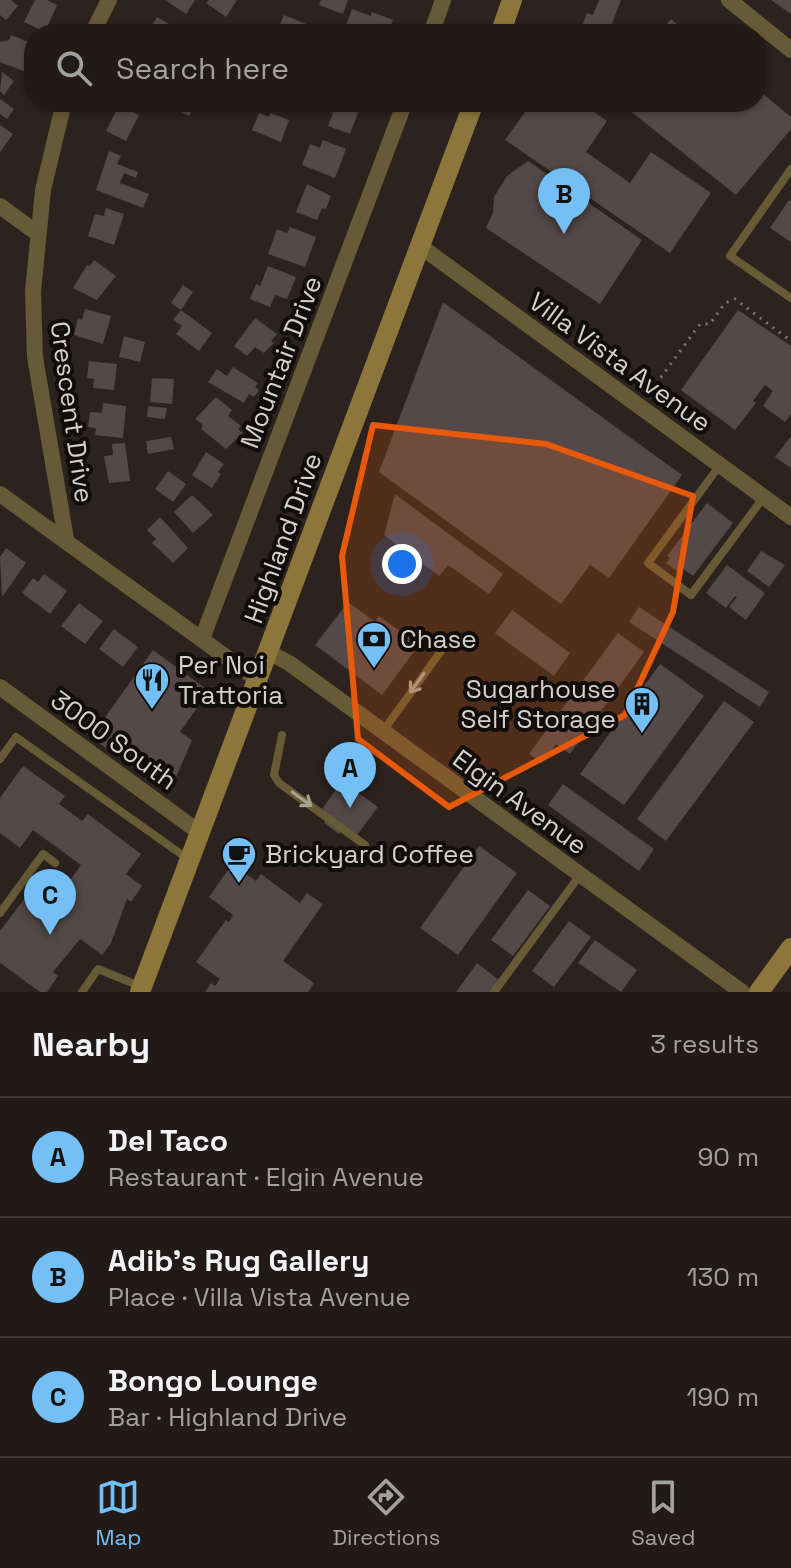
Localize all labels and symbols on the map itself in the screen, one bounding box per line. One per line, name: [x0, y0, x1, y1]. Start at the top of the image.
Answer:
pin: B: [538, 168, 590, 234]
street label: Mountair Drive: [233, 271, 329, 453]
street label: Villa Vista Avenue: [522, 284, 718, 440]
street label: Crescent Drive: [42, 319, 102, 505]
street label: Highland Drive: [236, 448, 330, 628]
your location: [382, 544, 422, 584]
bank icon: Chase: [355, 620, 393, 670]
place label: Chase: [400, 622, 477, 656]
place label: Per Noi Trattoria: [178, 648, 283, 712]
restaurant icon: Per Noi Trattoria: [133, 661, 171, 711]
one-way arrow: [409, 672, 425, 694]
place label: Sugarhouse Self Storage: [461, 672, 616, 736]
street label: 3000 South: [44, 683, 184, 797]
building icon: Sugarhouse Self Storage: [623, 685, 661, 735]
pin: A: [324, 742, 376, 808]
street label: Elgin Avenue: [446, 742, 594, 862]
one-way arrow: [291, 791, 312, 808]
cafe icon: Brickyard Coffee: [220, 835, 258, 885]
place label: Brickyard Coffee: [265, 837, 474, 871]
pin: C: [24, 869, 76, 935]

